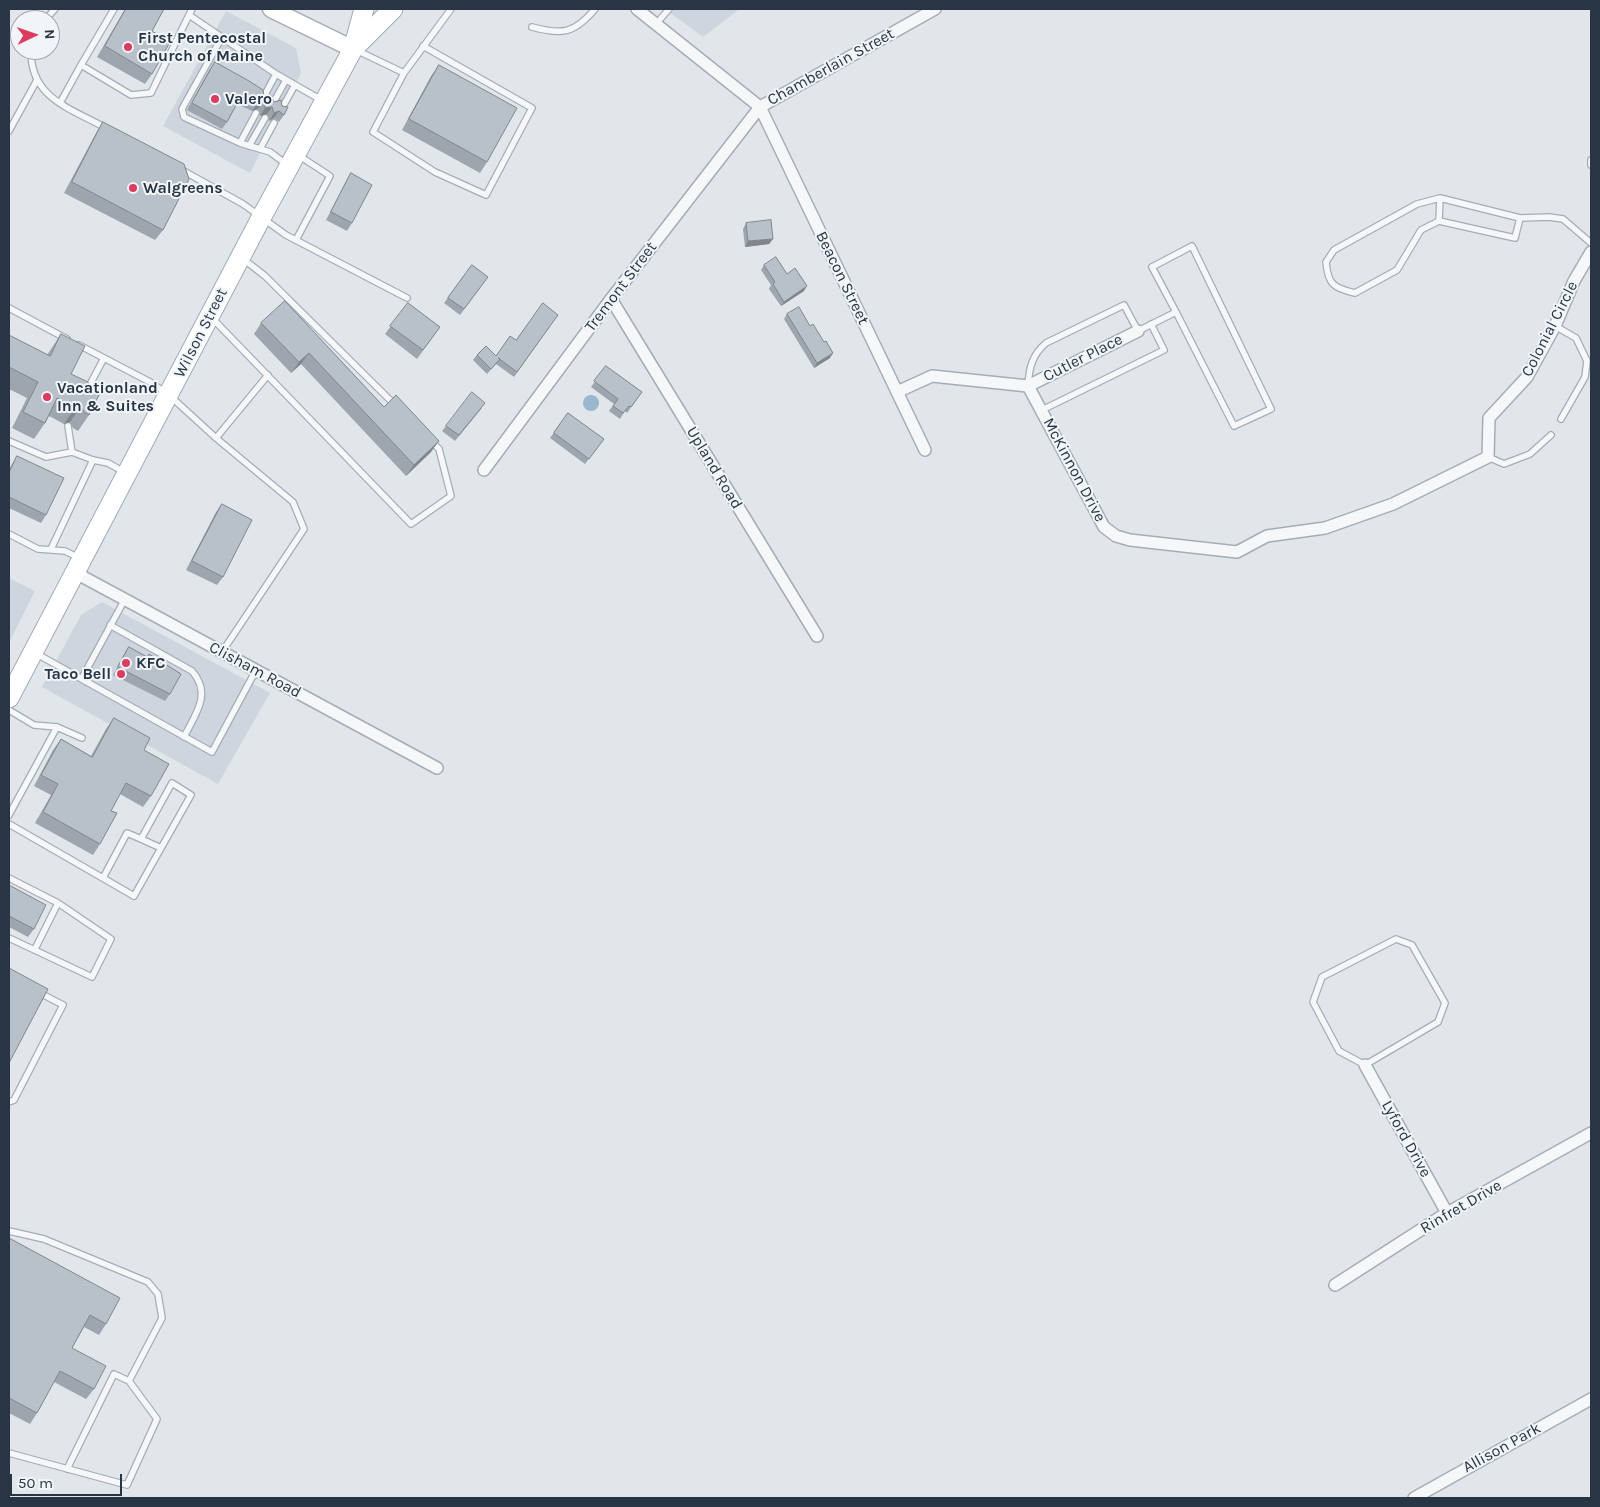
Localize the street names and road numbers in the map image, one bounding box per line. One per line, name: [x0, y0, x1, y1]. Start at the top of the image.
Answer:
street label: Chamberlain Street: [764, 24, 898, 110]
street label: Beacon Street: [811, 228, 873, 328]
street label: Tremont Street: [581, 238, 661, 336]
street label: Colonial Circle: [1518, 278, 1582, 380]
street label: Wilson Street: [170, 285, 232, 381]
street label: Cutler Place: [1040, 330, 1126, 386]
street label: McKinnon Drive: [1038, 415, 1110, 525]
street label: Upland Road: [682, 423, 746, 513]
street label: Clisham Road: [206, 638, 304, 702]
street label: Lyford Drive: [1377, 1097, 1435, 1181]
street label: Rinfret Drive: [1417, 1176, 1505, 1238]
street label: Allison Park: [1460, 1419, 1544, 1477]

